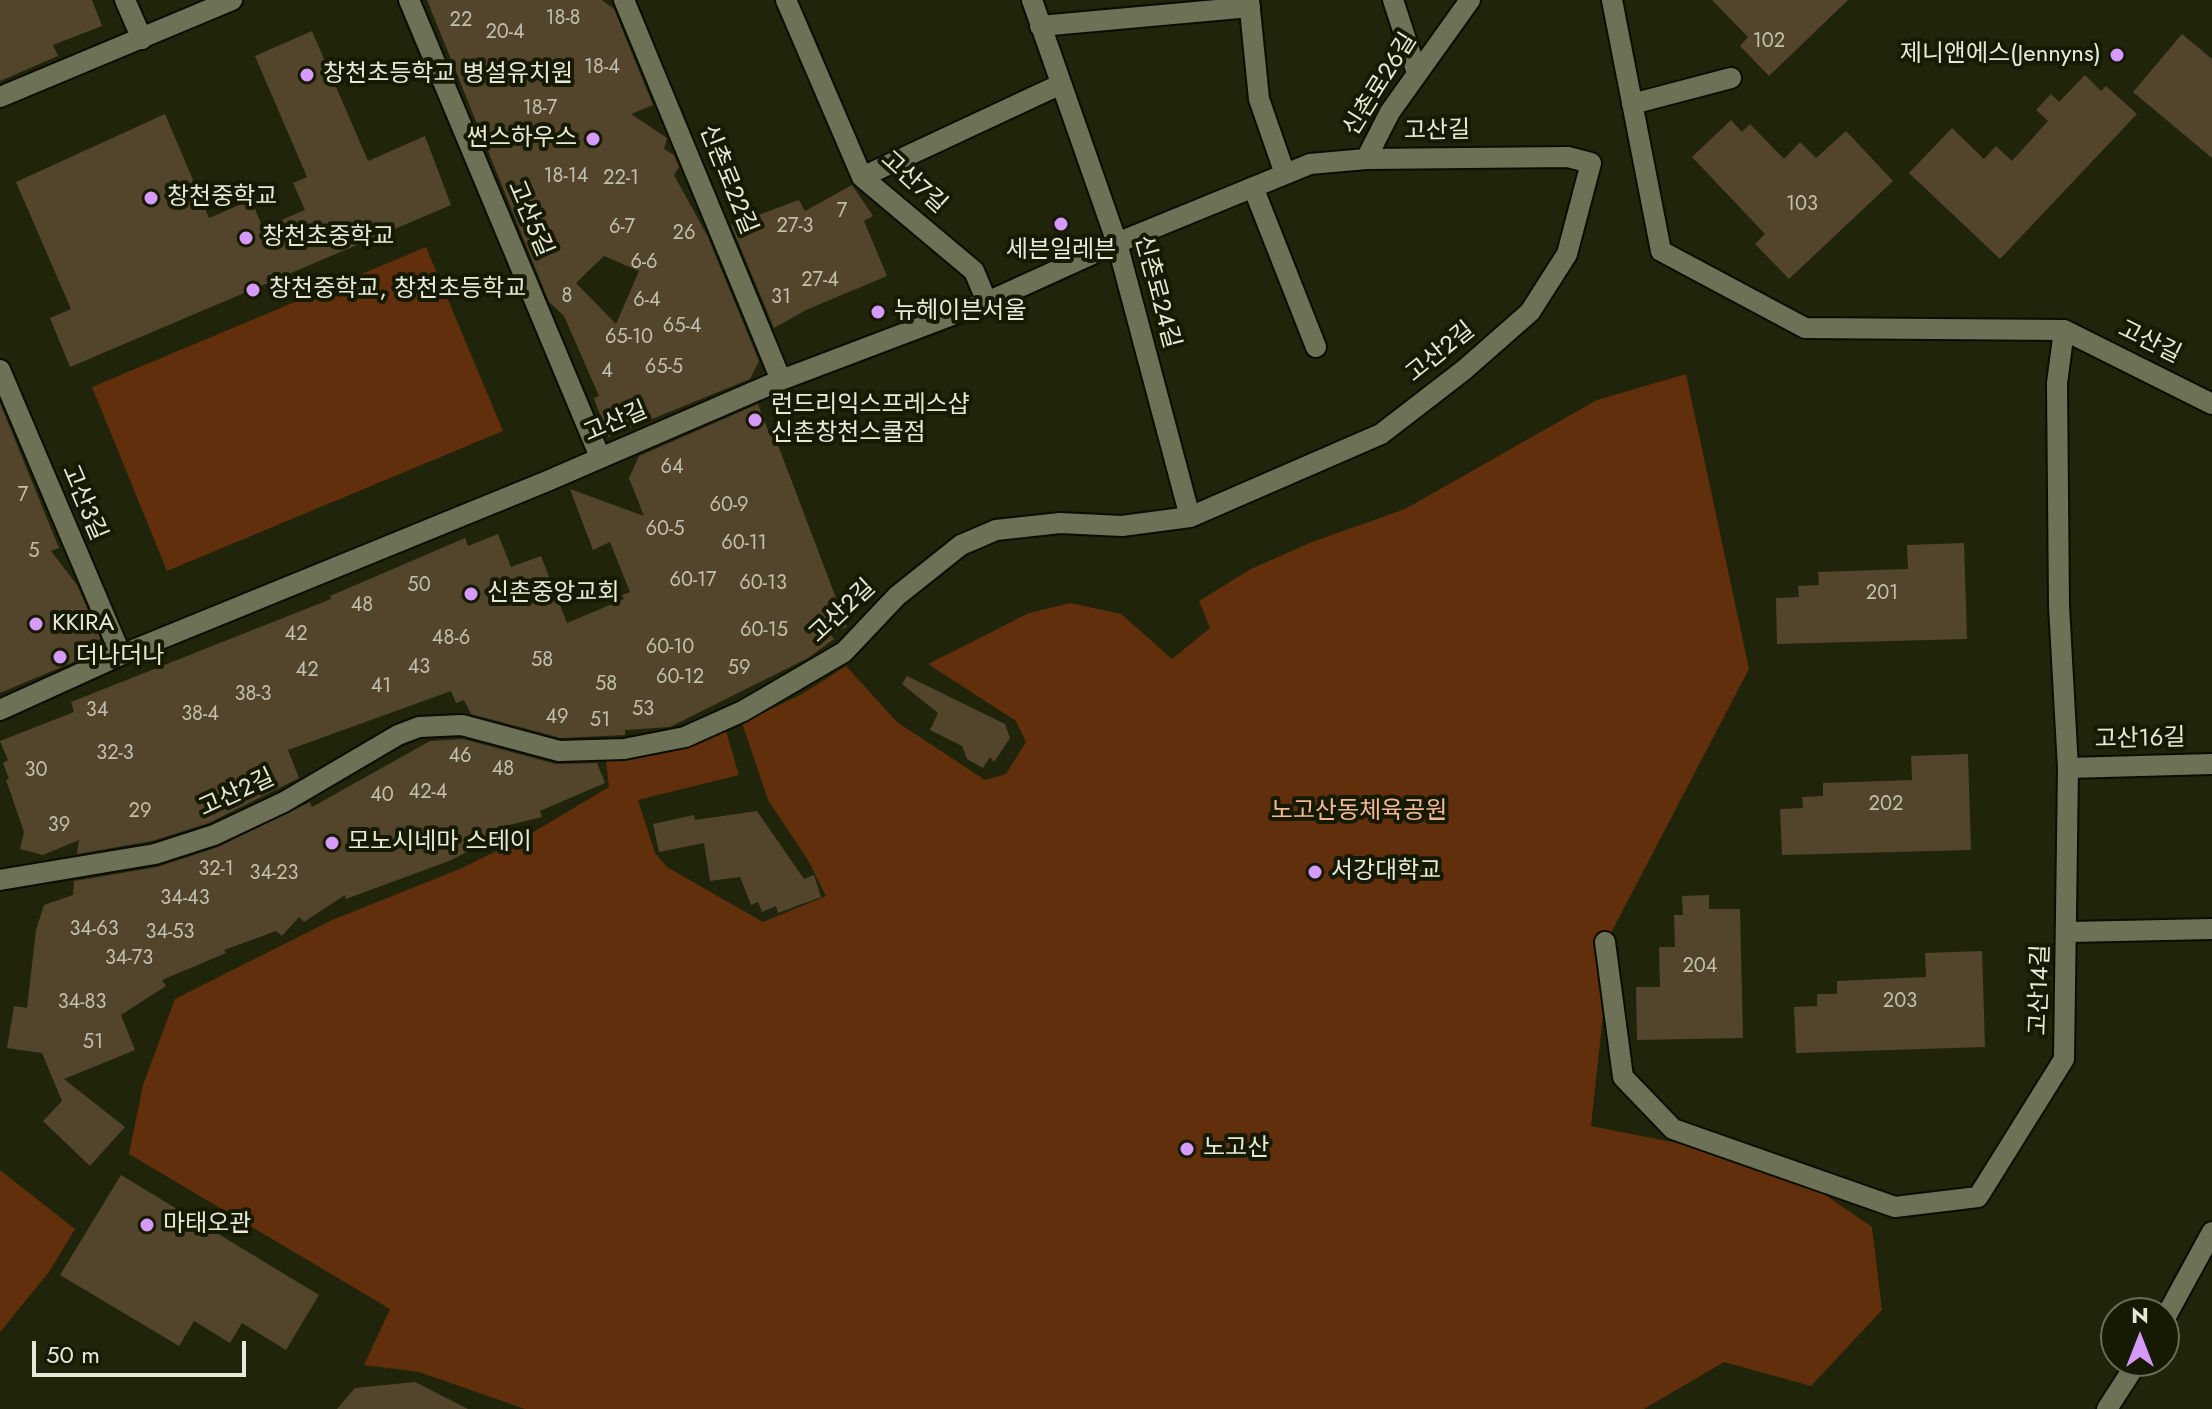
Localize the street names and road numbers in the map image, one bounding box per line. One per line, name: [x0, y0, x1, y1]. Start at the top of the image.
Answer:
street label: 신촌로26길: [1338, 28, 1424, 142]
street label: 고산길: [1404, 117, 1470, 147]
street label: 신촌로22길: [692, 121, 762, 239]
street label: 고산7길: [874, 146, 952, 220]
street label: 고산5길: [500, 177, 558, 261]
street label: 신촌로24길: [1127, 232, 1185, 352]
street label: 고산길: [2113, 316, 2185, 370]
street label: 고산2길: [1401, 317, 1481, 389]
street label: 고산길: [580, 397, 652, 449]
street label: 고산3길: [54, 461, 112, 545]
street label: 고산2길: [804, 574, 882, 650]
street label: 고산16길: [2094, 725, 2186, 755]
street label: 고산2길: [195, 764, 279, 824]
street label: 고산14길: [2025, 944, 2057, 1036]

